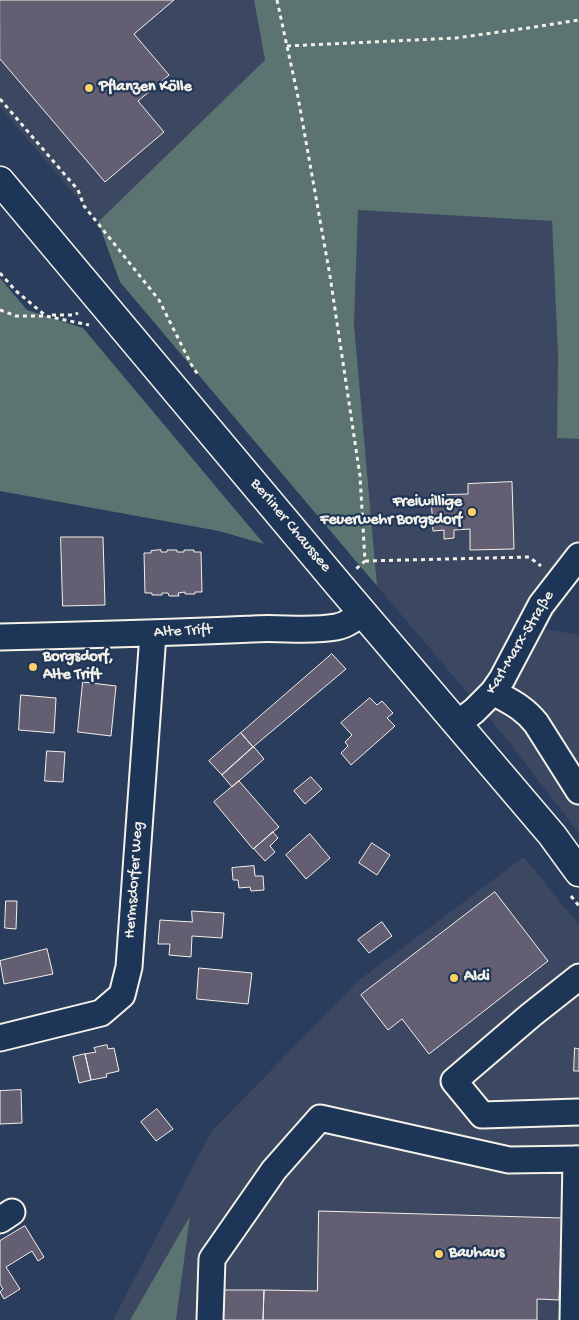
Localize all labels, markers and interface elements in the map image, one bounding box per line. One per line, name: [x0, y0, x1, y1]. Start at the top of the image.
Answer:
place label: Pflanzen Kölle: [99, 78, 192, 98]
marker: Pflanzen Kölle: [83, 82, 95, 94]
street label: Berliner Chaussee: [245, 475, 335, 577]
place label: Freiwillige Feuerwehr Borgsdorf: [320, 493, 462, 531]
marker: Freiwillige Feuerwehr Borgsdorf: [466, 506, 478, 518]
street label: Karl-Marx-Straße: [483, 588, 559, 698]
street label: Alte Trift: [153, 621, 213, 643]
place label: Borgsdorf, Alte Trift: [43, 648, 113, 686]
marker: Borgsdorf, Alte Trift: [27, 661, 39, 673]
street label: Hermsdorfer Weg: [121, 821, 149, 939]
place label: Aldi: [464, 968, 490, 988]
marker: Aldi: [448, 972, 460, 984]
place label: Bauhaus: [449, 1244, 504, 1264]
marker: Bauhaus: [433, 1248, 445, 1260]

